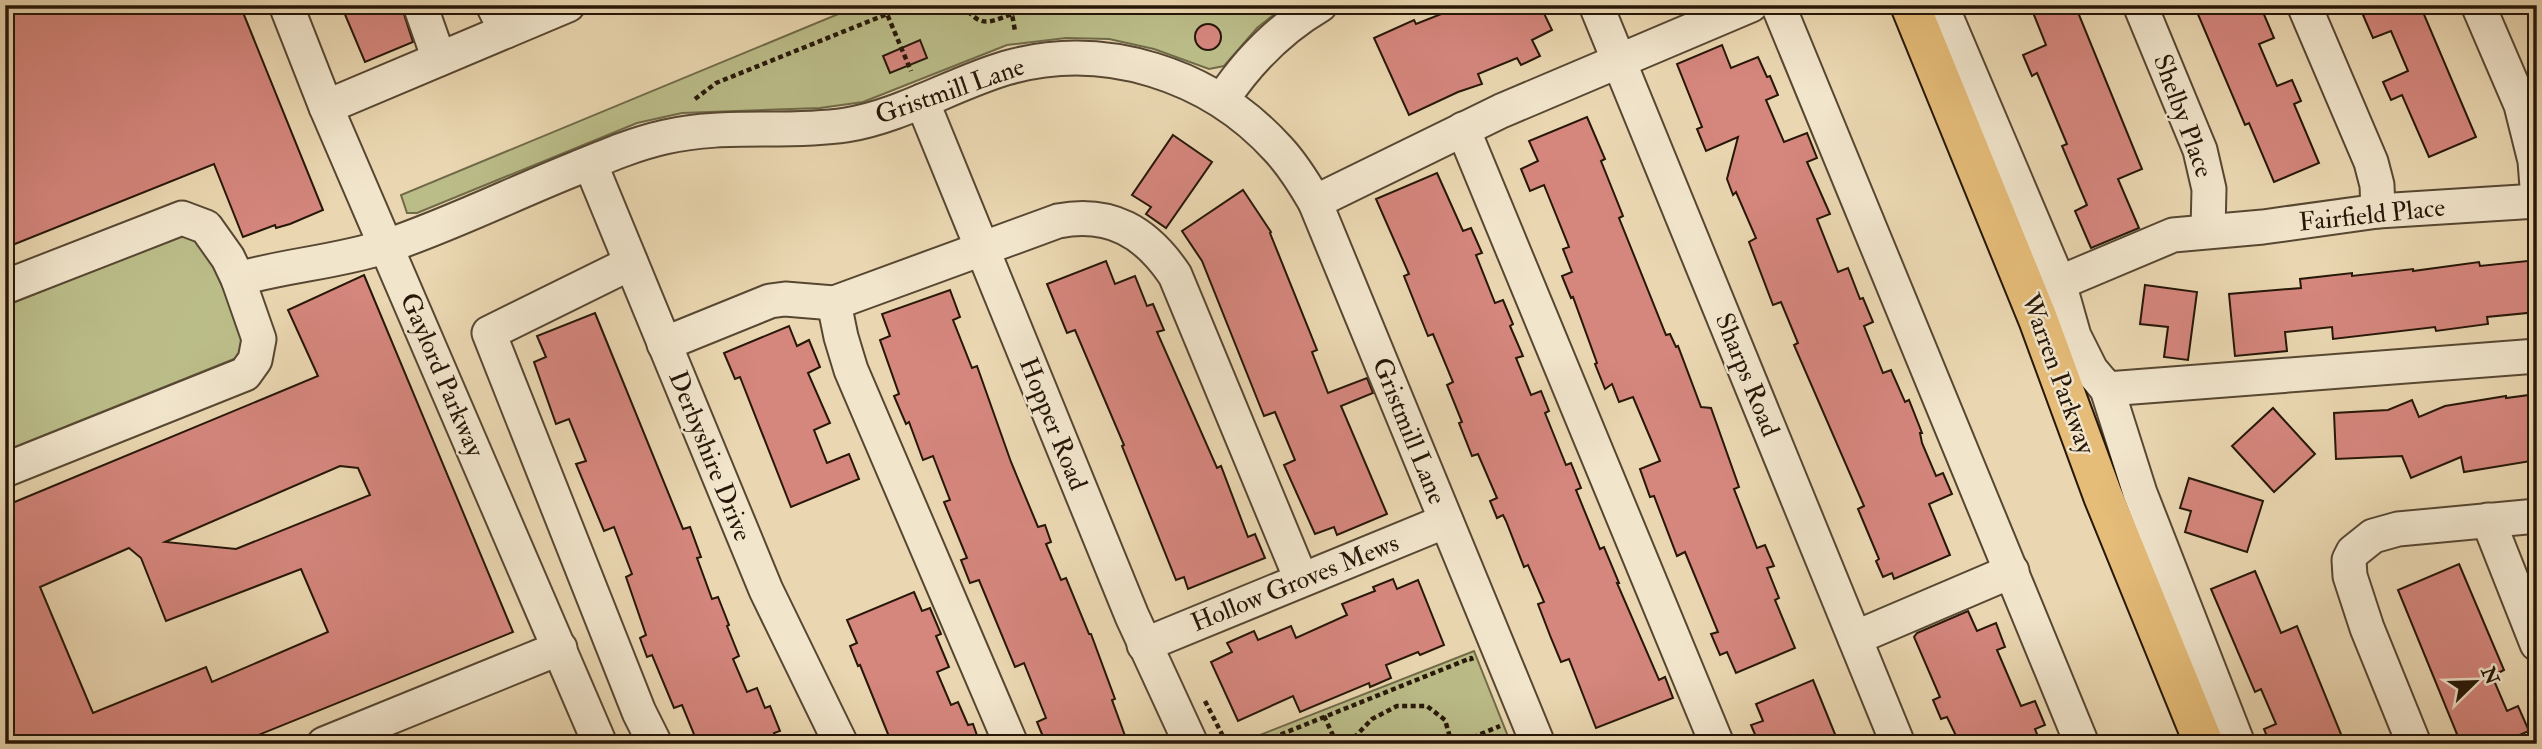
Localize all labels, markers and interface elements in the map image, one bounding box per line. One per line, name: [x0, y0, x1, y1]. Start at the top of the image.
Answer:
street label: Shelby Place: [2146, 50, 2220, 182]
street label: Gristmill Lane: [871, 51, 1029, 131]
street label: Fairfield Place: [2297, 191, 2447, 239]
street label: Gaylord Parkway: [393, 288, 491, 462]
street label: Warren Parkway: [2014, 288, 2102, 459]
street label: Sharps Road: [1707, 309, 1786, 442]
street label: Hopper Road: [1011, 353, 1094, 496]
street label: Gristmill Lane: [1365, 353, 1453, 509]
street label: Derbyshire Drive: [661, 366, 759, 546]
street label: Hollow Groves Mews: [1187, 527, 1403, 639]
north arrow: [2440, 648, 2510, 718]
text: N: [2475, 662, 2504, 689]

